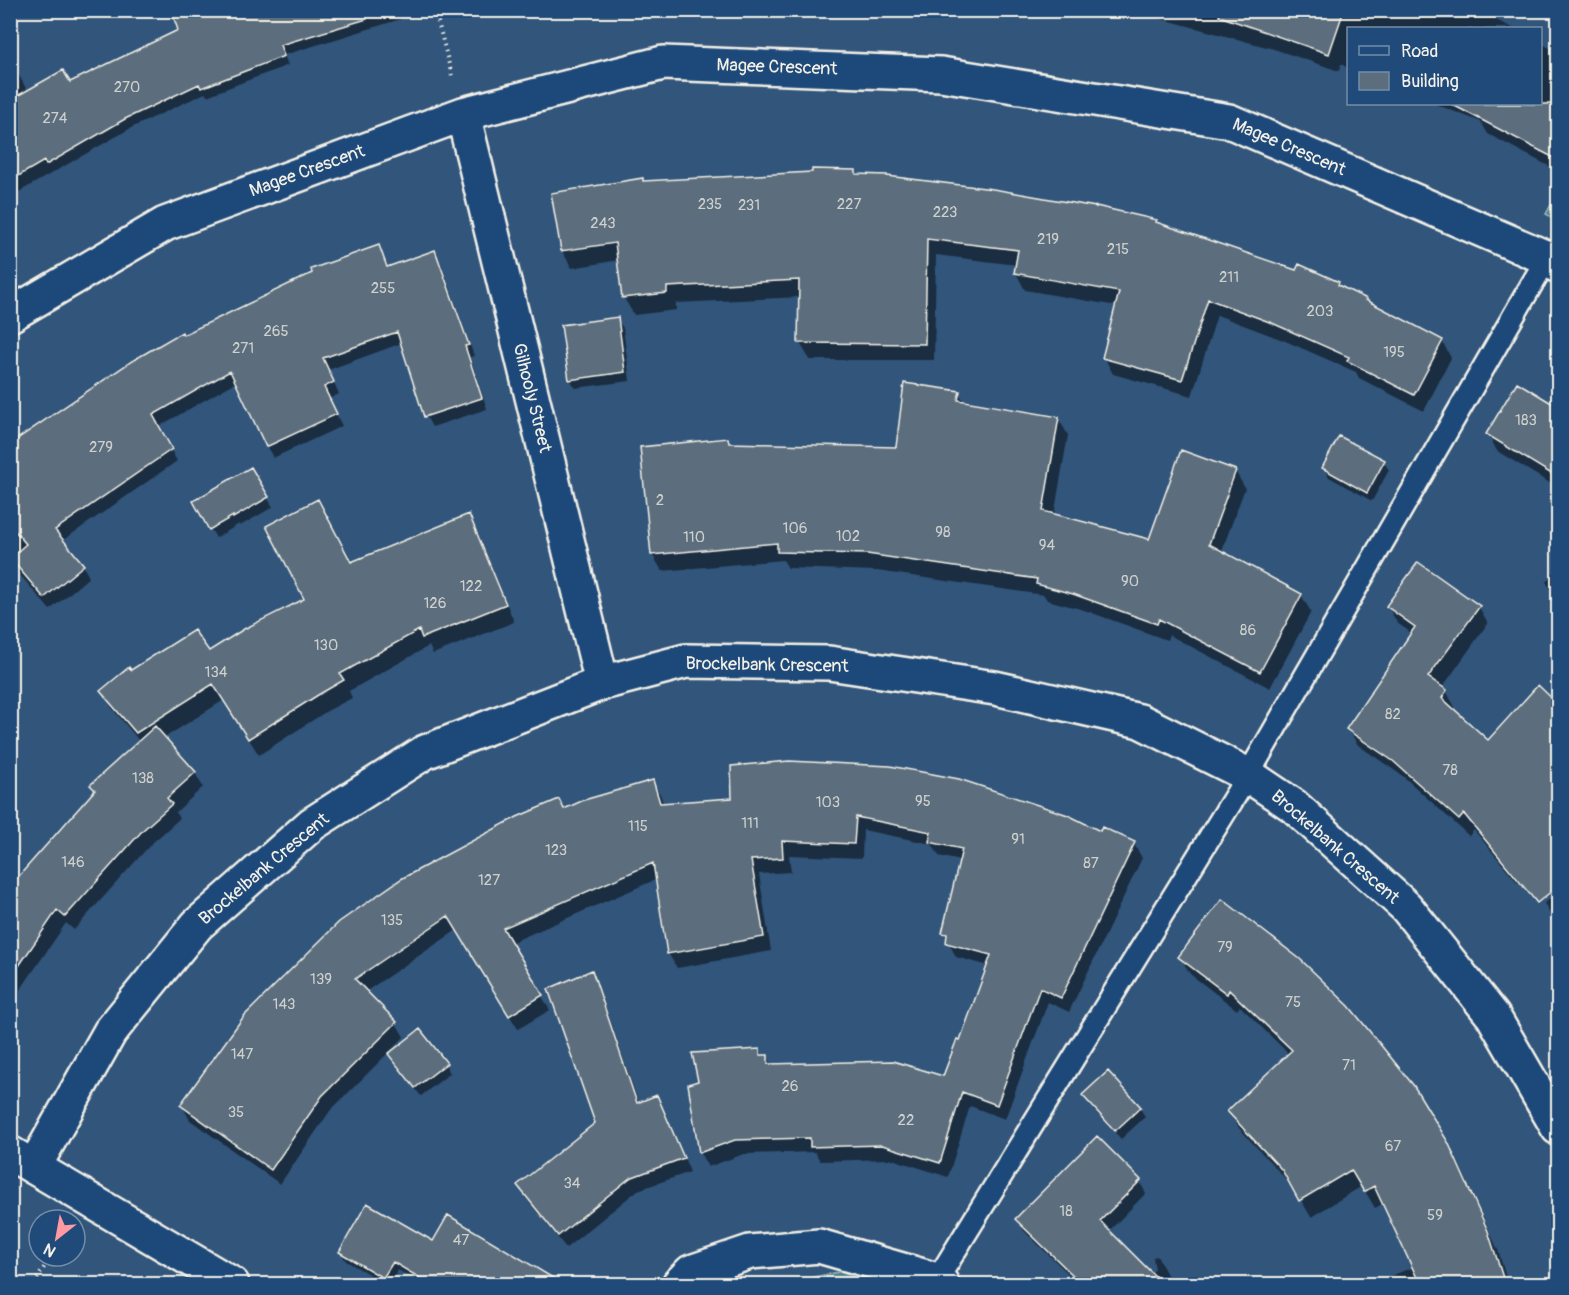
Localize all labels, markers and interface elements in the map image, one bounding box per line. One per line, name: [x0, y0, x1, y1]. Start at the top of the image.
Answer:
legend: [1347, 27, 1542, 105]
text: Road: [1401, 40, 1438, 63]
street label: Magee Crescent: [716, 53, 839, 81]
text: Building: [1401, 70, 1459, 93]
house number: 270: [114, 78, 140, 97]
house number: 274: [42, 109, 68, 128]
street label: Magee Crescent: [1229, 113, 1350, 182]
street label: Magee Crescent: [246, 139, 369, 203]
house number: 235: [698, 195, 722, 214]
house number: 227: [837, 195, 861, 214]
house number: 231: [738, 196, 760, 215]
house number: 223: [933, 203, 957, 222]
house number: 243: [590, 214, 616, 233]
house number: 219: [1037, 230, 1059, 249]
house number: 215: [1107, 240, 1129, 259]
house number: 211: [1219, 268, 1239, 287]
house number: 255: [371, 279, 395, 298]
house number: 203: [1306, 302, 1334, 321]
house number: 265: [263, 322, 289, 341]
house number: 271: [232, 339, 254, 358]
street label: Gilhooly Street: [507, 341, 557, 456]
house number: 195: [1383, 343, 1405, 362]
house number: 183: [1515, 411, 1537, 430]
house number: 279: [89, 438, 113, 457]
house number: 2: [656, 491, 664, 510]
house number: 106: [783, 519, 807, 538]
house number: 98: [935, 523, 951, 542]
house number: 102: [836, 527, 860, 546]
house number: 110: [683, 528, 705, 547]
house number: 94: [1039, 536, 1056, 555]
house number: 90: [1121, 572, 1139, 591]
house number: 122: [460, 577, 482, 596]
house number: 126: [424, 594, 446, 613]
house number: 86: [1240, 621, 1256, 640]
house number: 130: [314, 636, 338, 655]
street label: Brockelbank Crescent: [685, 652, 849, 678]
house number: 134: [205, 663, 228, 682]
house number: 82: [1385, 705, 1401, 724]
house number: 78: [1442, 761, 1458, 780]
house number: 138: [132, 769, 154, 788]
street label: Brockelbank Crescent: [1266, 785, 1405, 910]
house number: 95: [915, 792, 931, 811]
house number: 103: [816, 793, 840, 812]
street label: Brockelbank Crescent: [194, 807, 334, 930]
house number: 111: [741, 814, 759, 833]
house number: 115: [628, 817, 648, 836]
house number: 91: [1011, 830, 1025, 849]
house number: 123: [545, 841, 567, 860]
house number: 146: [61, 853, 85, 872]
house number: 87: [1083, 854, 1099, 873]
house number: 127: [478, 871, 500, 890]
house number: 135: [381, 911, 403, 930]
house number: 79: [1217, 938, 1233, 957]
house number: 139: [310, 970, 332, 989]
house number: 75: [1285, 993, 1301, 1012]
house number: 143: [273, 995, 295, 1014]
house number: 147: [231, 1045, 253, 1064]
house number: 71: [1342, 1056, 1356, 1075]
house number: 26: [781, 1077, 799, 1096]
house number: 35: [228, 1103, 244, 1122]
house number: 22: [898, 1111, 914, 1130]
house number: 67: [1385, 1137, 1401, 1156]
house number: 34: [563, 1174, 581, 1193]
house number: 18: [1059, 1202, 1073, 1221]
house number: 59: [1427, 1206, 1443, 1225]
north arrow: [27, 1208, 87, 1268]
house number: 47: [453, 1231, 469, 1250]
text: N: [40, 1239, 60, 1261]

